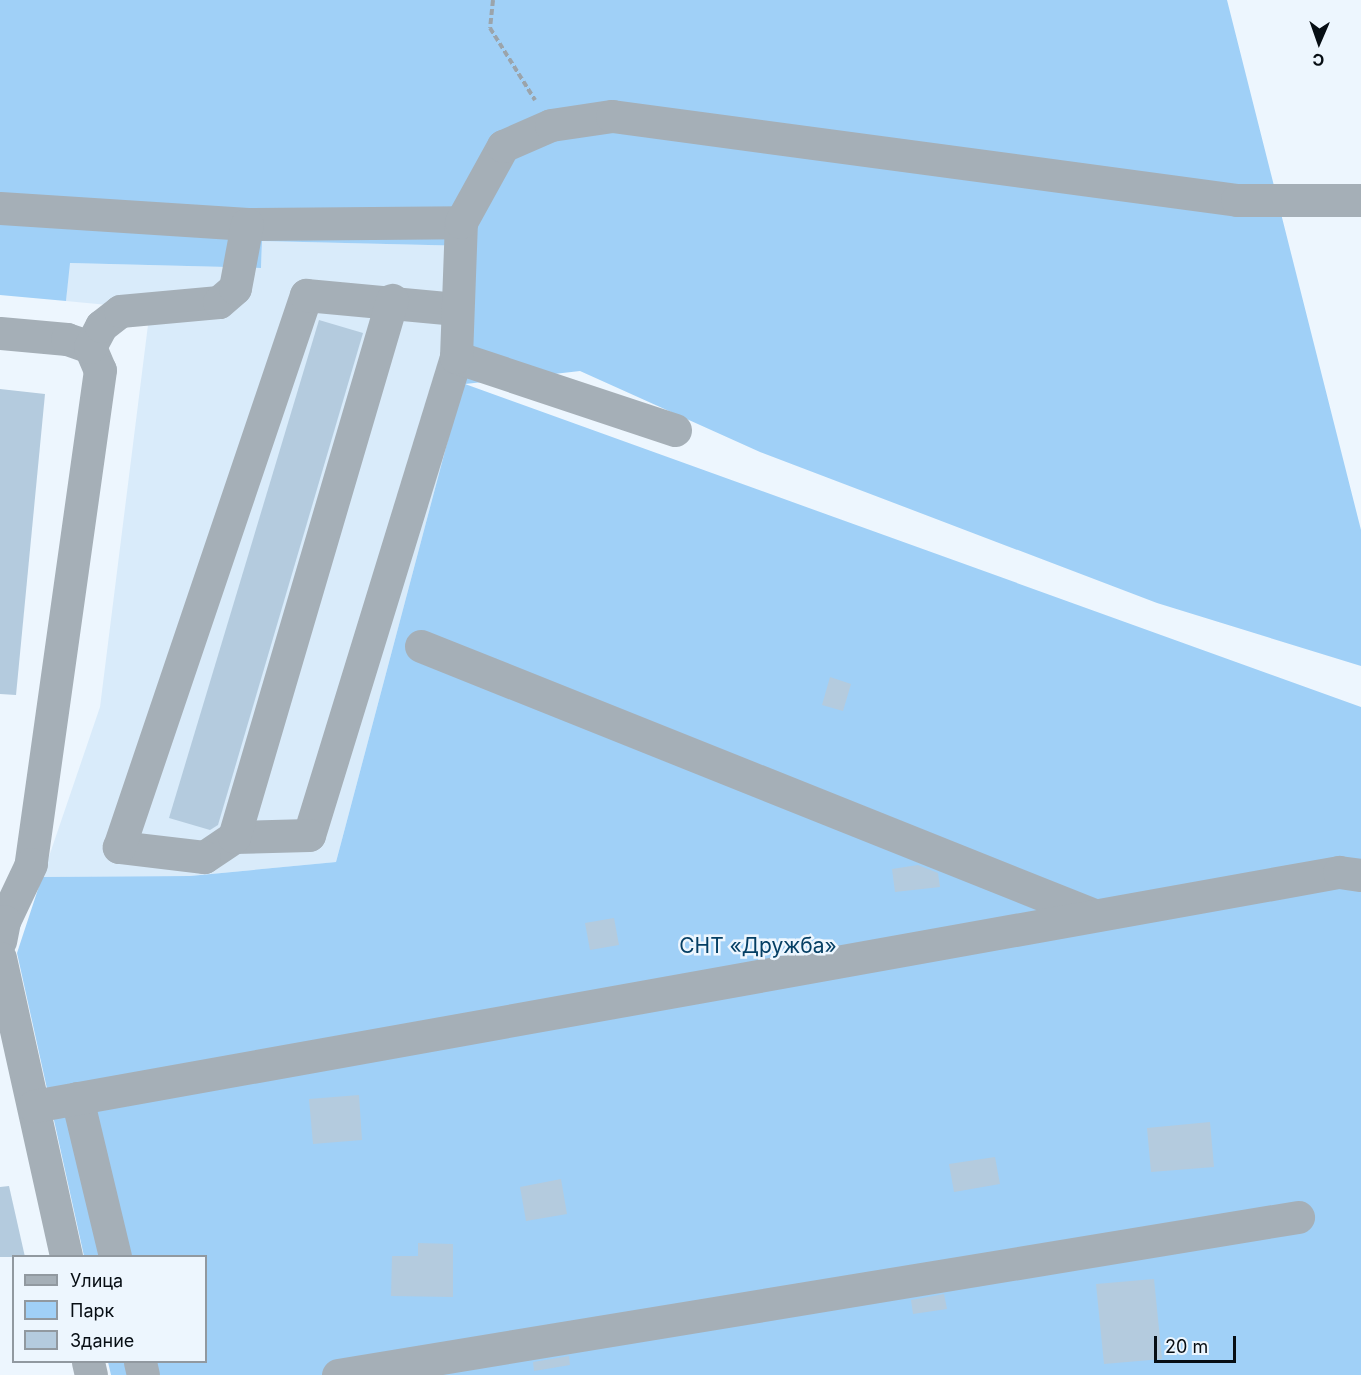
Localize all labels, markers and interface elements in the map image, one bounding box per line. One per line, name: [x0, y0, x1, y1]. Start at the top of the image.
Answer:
north arrow: [1289, 12, 1349, 72]
text: С: [1312, 50, 1325, 70]
park label: СНТ «Дружба»: [679, 933, 837, 959]
legend: [12, 1255, 207, 1363]
text: Улица: [70, 1270, 123, 1291]
text: Парк: [70, 1300, 114, 1321]
scale bar: [1157, 1324, 1240, 1362]
text: Здание: [70, 1330, 134, 1351]
text: 20 m: [1165, 1336, 1208, 1357]

